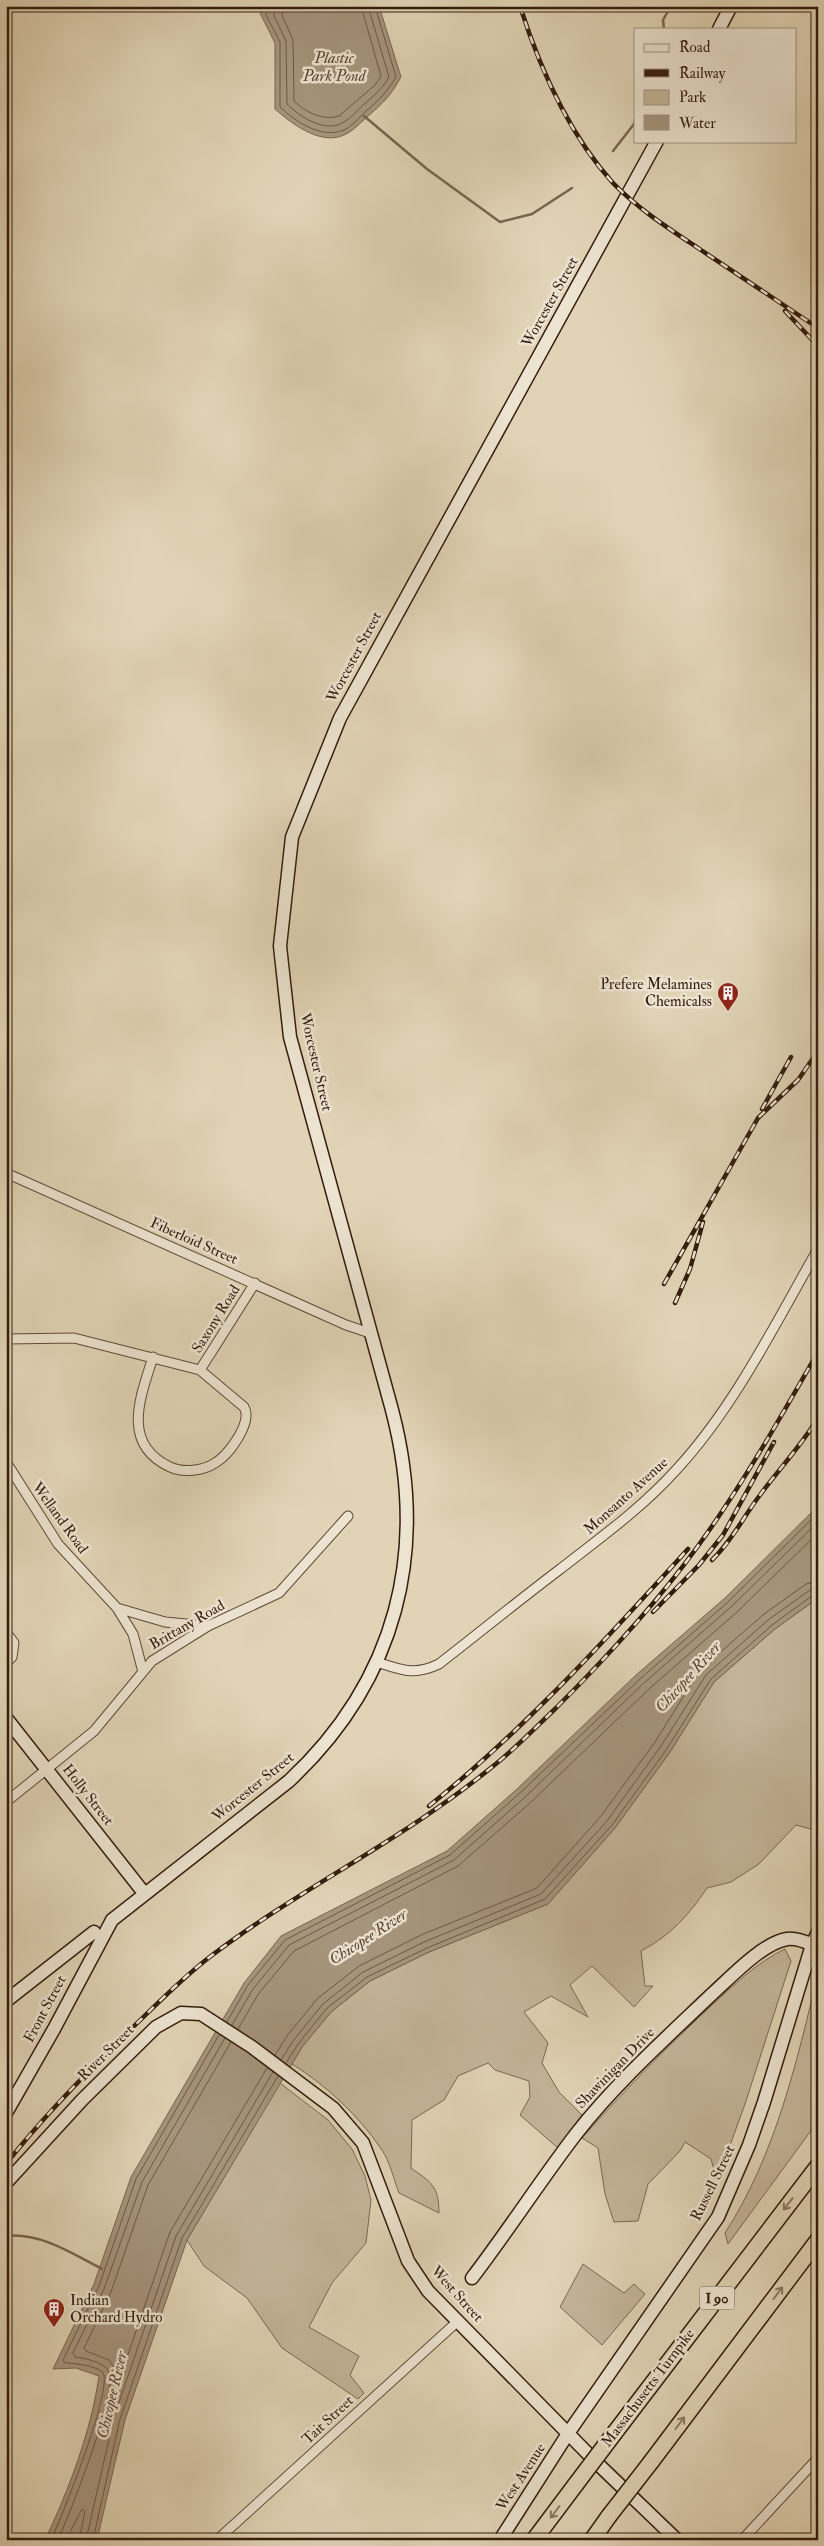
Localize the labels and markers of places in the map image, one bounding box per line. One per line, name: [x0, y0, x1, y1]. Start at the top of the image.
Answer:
place label: Prefere Melamines Chemicalss: [600, 975, 712, 1011]
building icon: Prefere Melamines Chemicalss: [716, 981, 740, 1012]
place label: Indian Orchard Hydro: [70, 2291, 163, 2327]
building icon: Indian Orchard Hydro: [42, 2297, 66, 2328]

